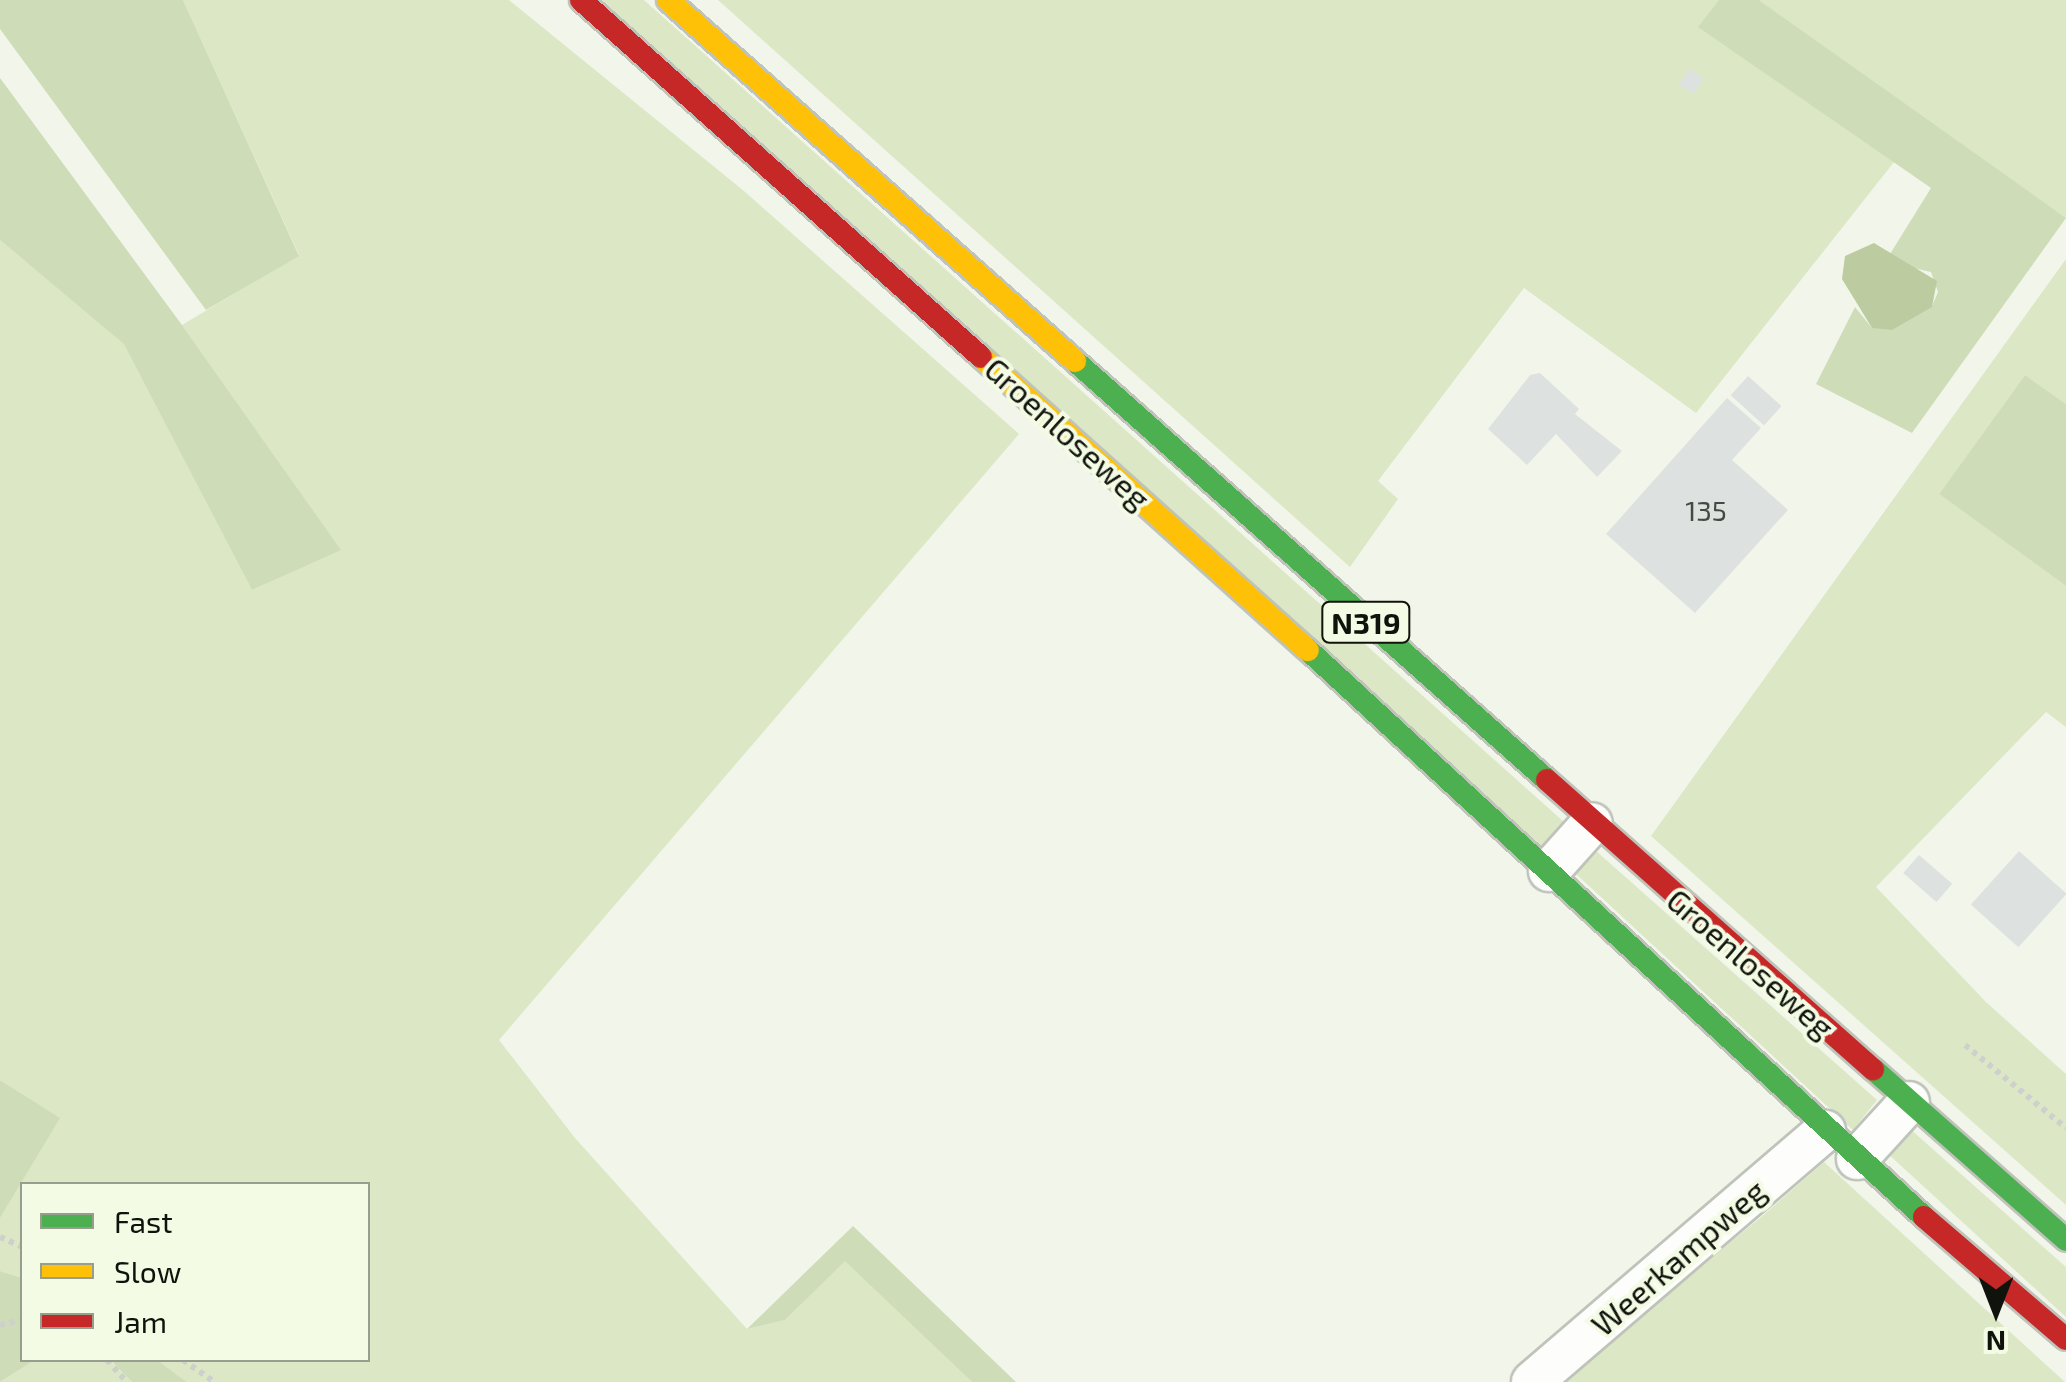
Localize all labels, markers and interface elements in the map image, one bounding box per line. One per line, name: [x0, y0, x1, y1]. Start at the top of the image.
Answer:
street label: Groenloseweg: [978, 349, 1158, 517]
house number: 135: [1685, 493, 1727, 527]
road number: N319: [1321, 597, 1411, 647]
street label: Groenloseweg: [1660, 880, 1842, 1046]
street label: Weerkampweg: [1583, 1171, 1773, 1343]
legend: [20, 1182, 370, 1362]
text: Fast: [114, 1203, 173, 1239]
text: Slow: [114, 1253, 181, 1289]
north arrow: [1946, 1262, 2046, 1362]
text: Jam: [114, 1303, 167, 1339]
text: N: [1986, 1325, 2006, 1359]

